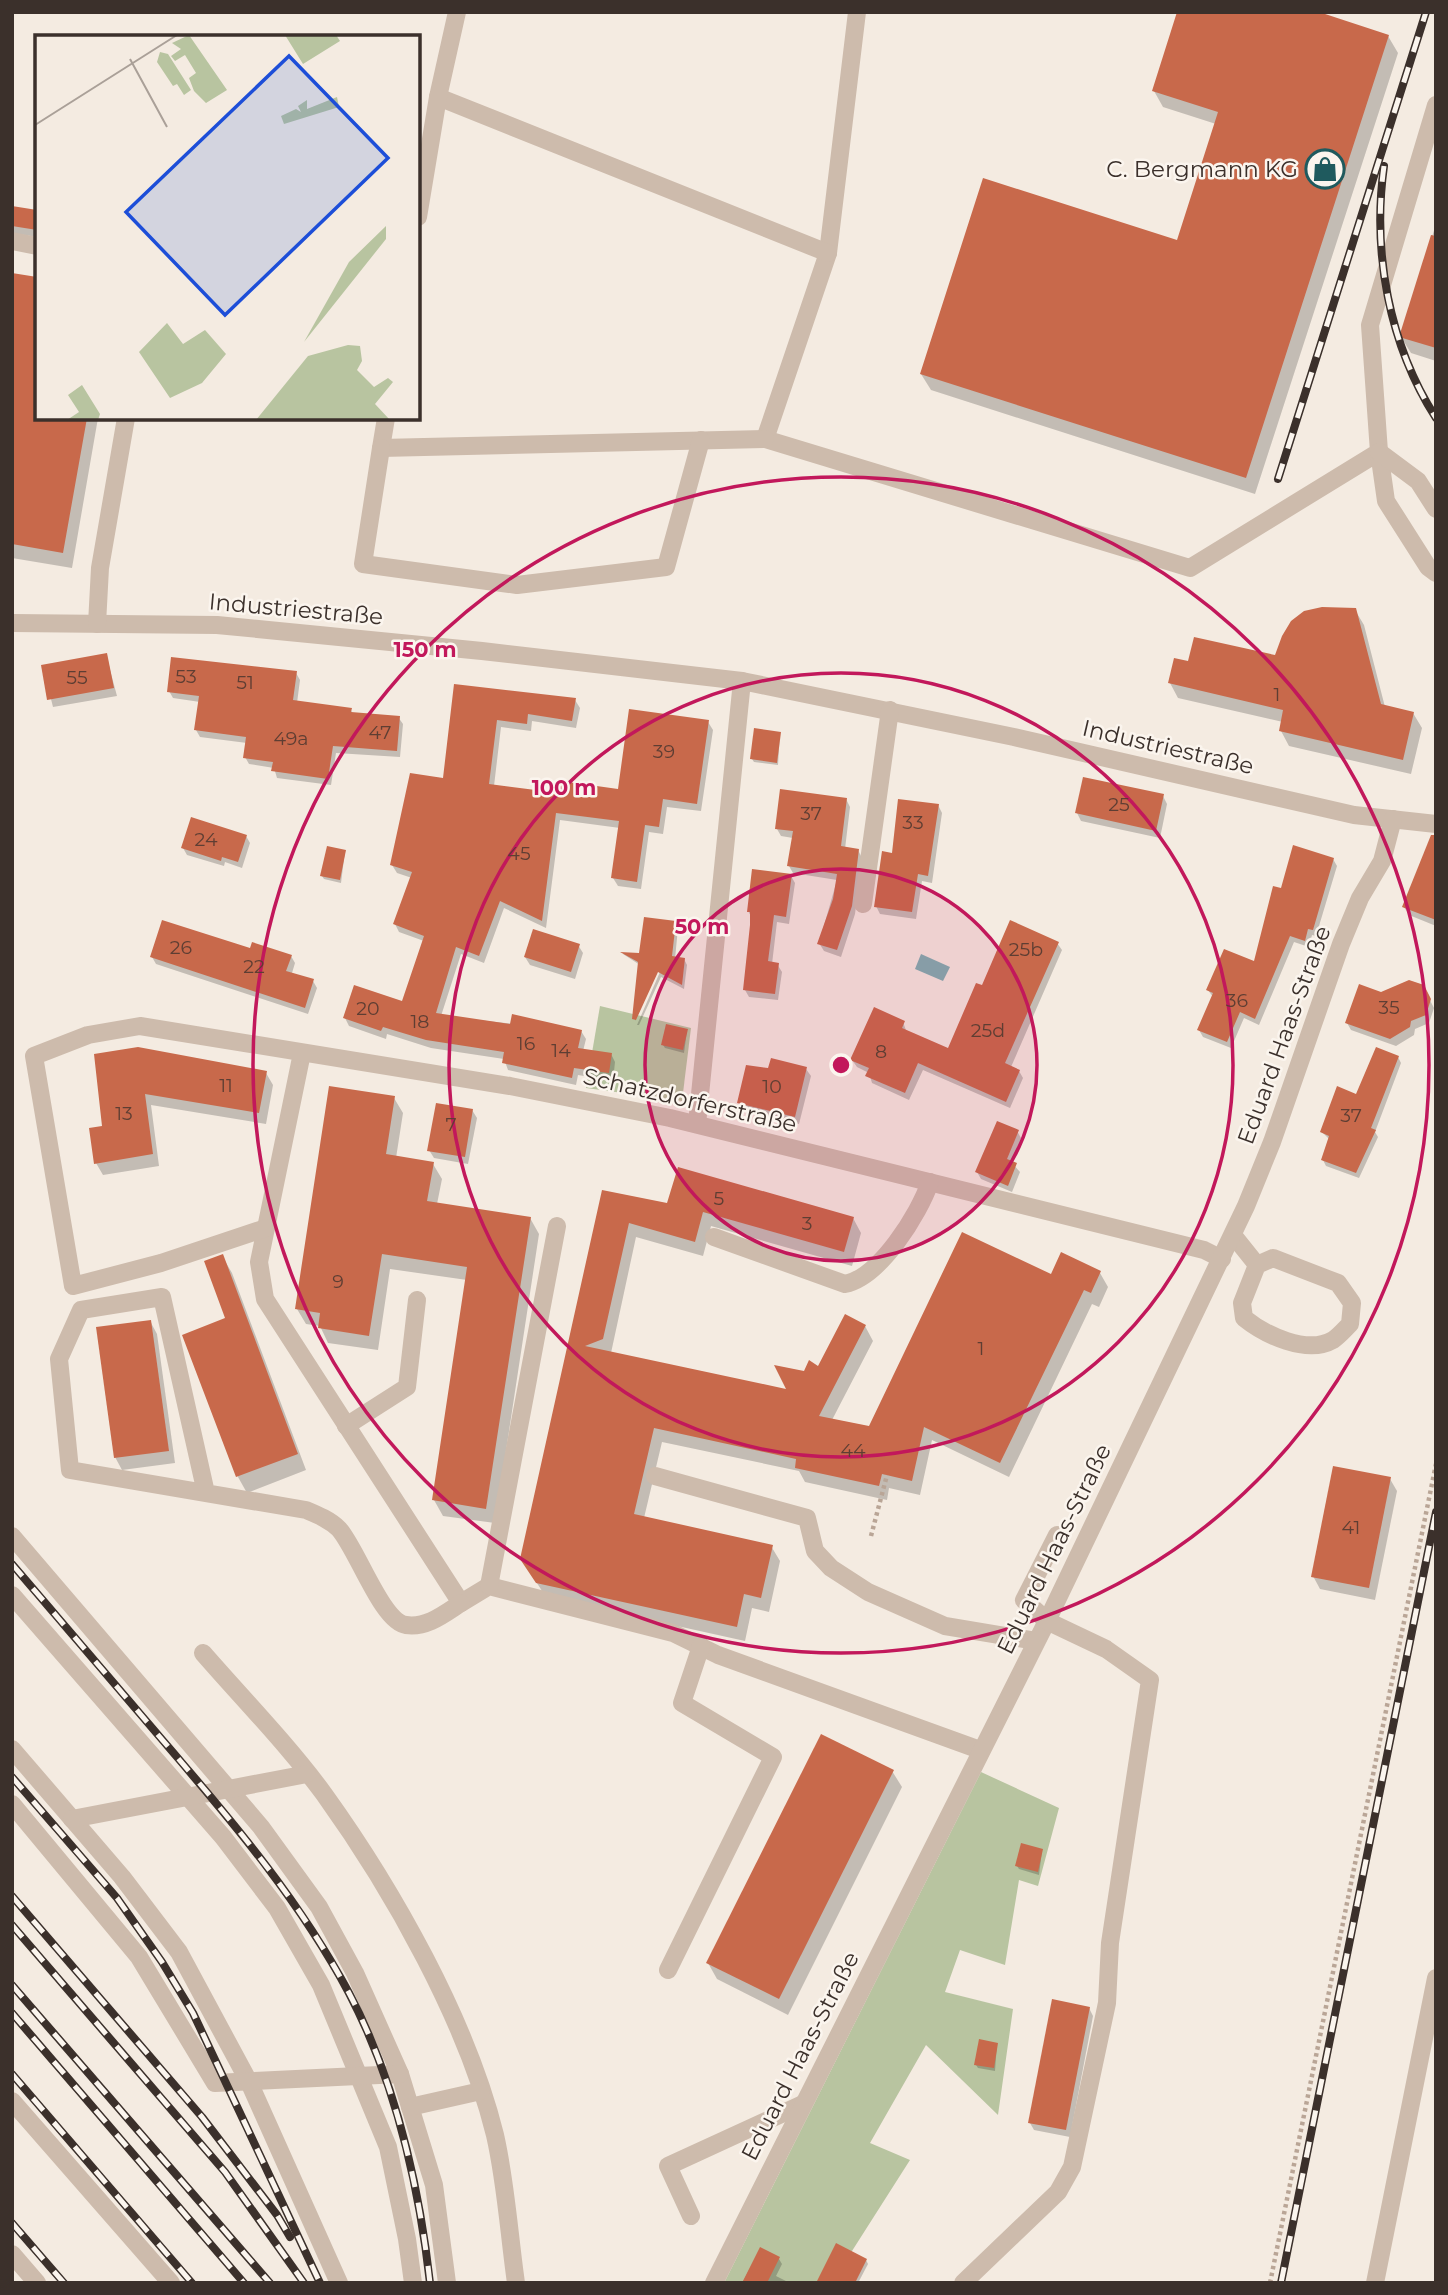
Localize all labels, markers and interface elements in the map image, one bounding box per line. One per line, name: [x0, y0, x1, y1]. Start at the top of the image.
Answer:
inset map: [35, 35, 420, 420]
shop icon: C. Bergmann KG: [1304, 148, 1346, 190]
place label: C. Bergmann KG: [1106, 155, 1298, 183]
street label: Industriestraße: [208, 587, 384, 631]
text: 150 m: [394, 637, 456, 662]
house number: 53: [175, 665, 197, 688]
house number: 55: [66, 666, 88, 689]
house number: 51: [236, 671, 254, 694]
house number: 1: [1274, 683, 1280, 706]
street label: Industriestraße: [1080, 714, 1256, 780]
house number: 47: [369, 721, 391, 744]
house number: 49a: [273, 727, 309, 750]
house number: 39: [653, 740, 675, 763]
text: 100 m: [532, 775, 596, 800]
house number: 25: [1108, 793, 1130, 816]
house number: 37: [800, 802, 822, 825]
house number: 33: [902, 811, 924, 834]
house number: 24: [195, 828, 218, 851]
house number: 45: [507, 842, 531, 865]
text: 50 m: [675, 914, 729, 939]
street label: Eduard Haas-Straße: [1231, 922, 1337, 1148]
house number: 26: [170, 936, 192, 959]
house number: 25b: [1009, 938, 1043, 961]
house number: 22: [243, 955, 265, 978]
house number: 36: [1226, 989, 1248, 1012]
house number: 35: [1378, 996, 1400, 1019]
house number: 20: [356, 997, 380, 1020]
house number: 18: [411, 1010, 429, 1033]
house number: 25d: [971, 1019, 1005, 1042]
house number: 16: [517, 1032, 535, 1055]
house number: 14: [551, 1039, 571, 1062]
house number: 8: [875, 1040, 887, 1063]
centre of rings: [829, 1053, 853, 1077]
street label: Schatzdorferstraße: [580, 1062, 800, 1138]
house number: 11: [219, 1074, 233, 1097]
house number: 10: [762, 1075, 782, 1098]
house number: 13: [115, 1102, 133, 1125]
house number: 37: [1340, 1104, 1362, 1127]
house number: 7: [445, 1113, 457, 1136]
house number: 5: [714, 1187, 725, 1210]
house number: 3: [802, 1212, 812, 1235]
house number: 9: [332, 1270, 344, 1293]
house number: 1: [978, 1337, 984, 1360]
house number: 44: [840, 1439, 866, 1462]
street label: Eduard Haas-Straße: [991, 1439, 1117, 1659]
house number: 41: [1342, 1516, 1360, 1539]
street label: Eduard Haas-Straße: [735, 1947, 865, 2165]

